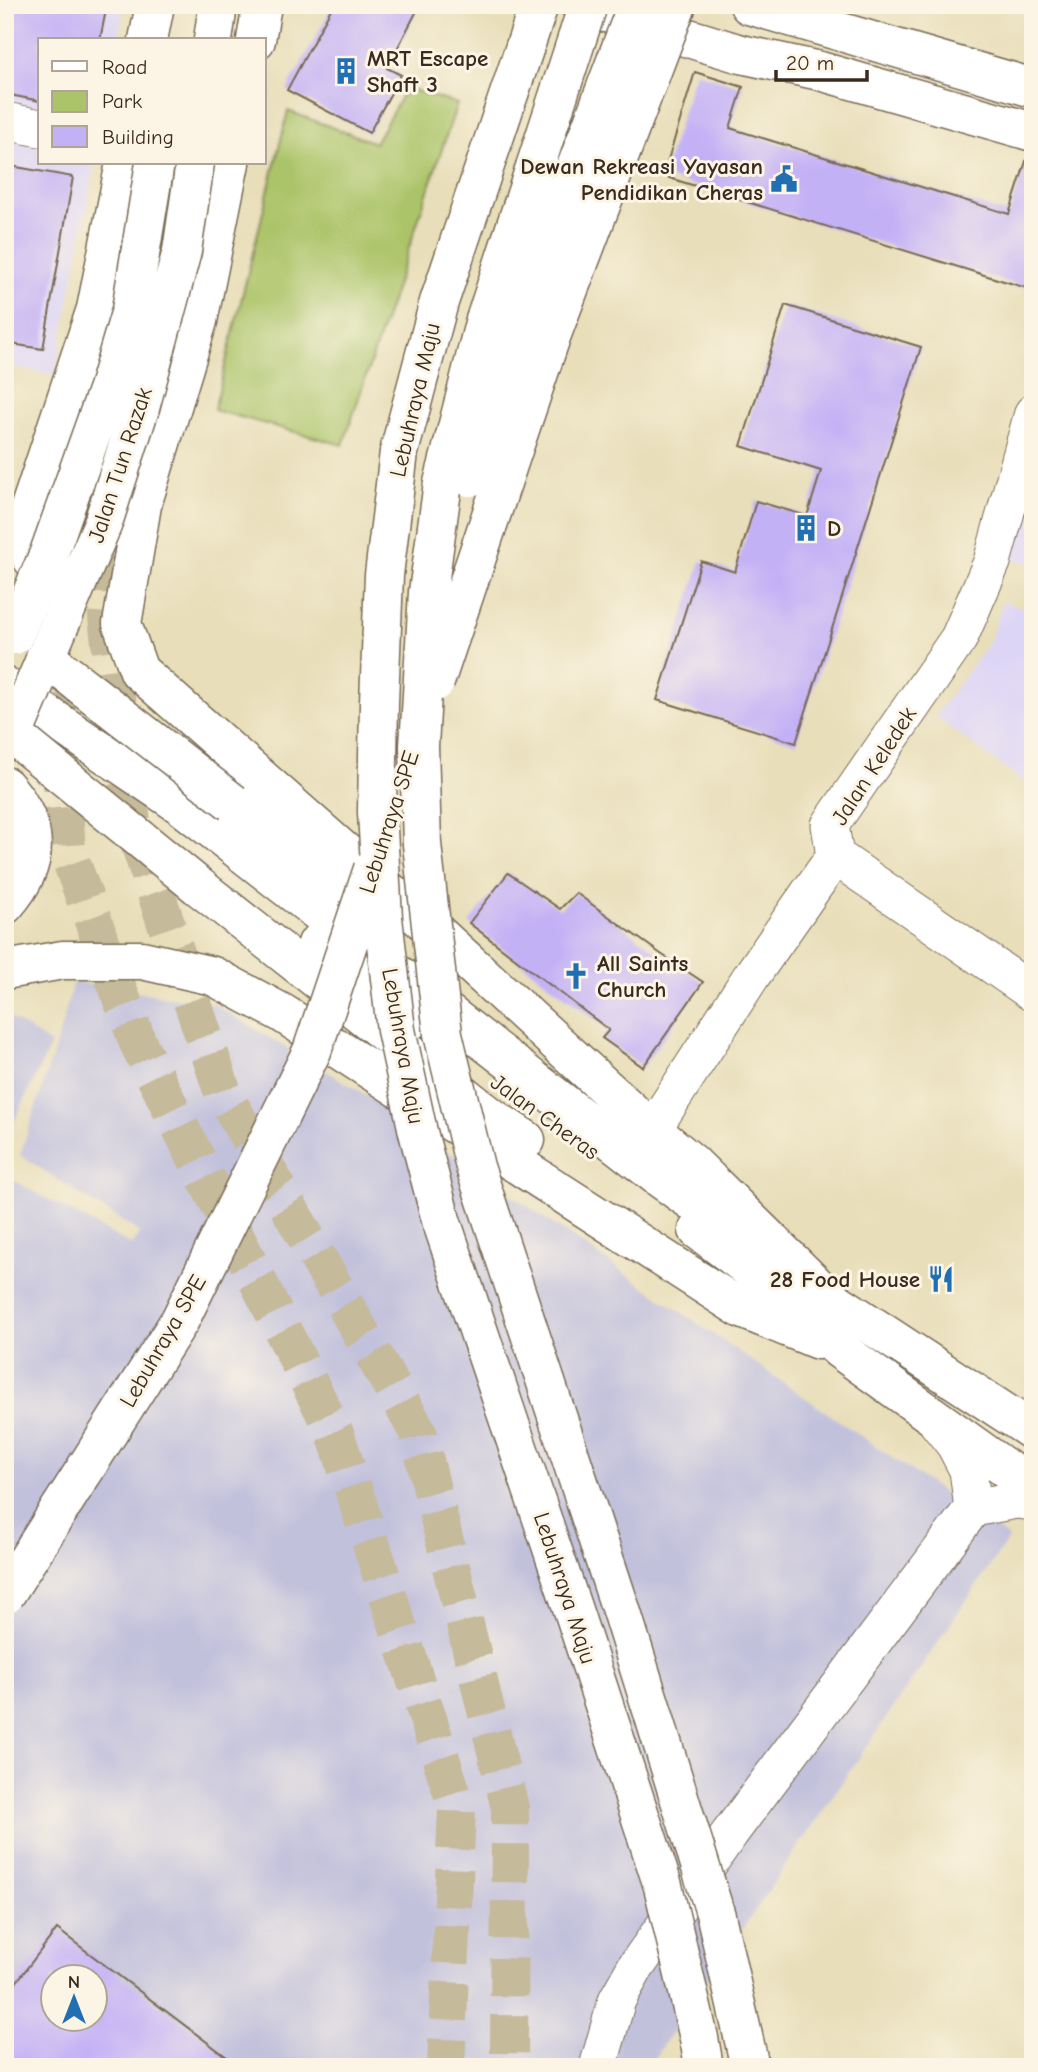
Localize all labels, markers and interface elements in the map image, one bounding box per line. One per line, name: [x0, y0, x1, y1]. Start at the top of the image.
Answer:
legend: [38, 38, 266, 164]
scale bar: [776, 38, 866, 82]
place label: MRT Escape Shaft 3: [367, 45, 488, 98]
text: 20 m: [786, 51, 834, 75]
text: Road: [102, 55, 147, 79]
building icon: MRT Escape Shaft 3: [331, 56, 361, 86]
text: Park: [102, 89, 142, 113]
text: Building: [102, 125, 174, 149]
place label: Dewan Rekreasi Yayasan Pendidikan Cheras: [520, 153, 763, 206]
public building icon: Dewan Rekreasi Yayasan Pendidikan Cheras: [769, 164, 799, 194]
street label: Lebuhraya Maju: [384, 320, 446, 480]
street label: Jalan Tun Razak: [82, 384, 158, 546]
building icon: D: [791, 513, 821, 543]
place label: D: [827, 515, 841, 542]
street label: Jalan Keledek: [826, 702, 922, 830]
street label: Lebuhraya SPE: [353, 747, 425, 897]
place label: All Saints Church: [597, 950, 689, 1003]
church icon: All Saints Church: [561, 961, 591, 991]
street label: Lebuhraya Maju: [376, 966, 430, 1126]
street label: Jalan Cheras: [485, 1069, 605, 1165]
restaurant icon: 28 Food House: [926, 1264, 956, 1294]
place label: 28 Food House: [770, 1266, 920, 1293]
street label: Lebuhraya SPE: [114, 1270, 212, 1412]
street label: Lebuhraya Maju: [528, 1509, 602, 1667]
north arrow: [38, 1964, 108, 2034]
text: N: [68, 1971, 80, 1993]

